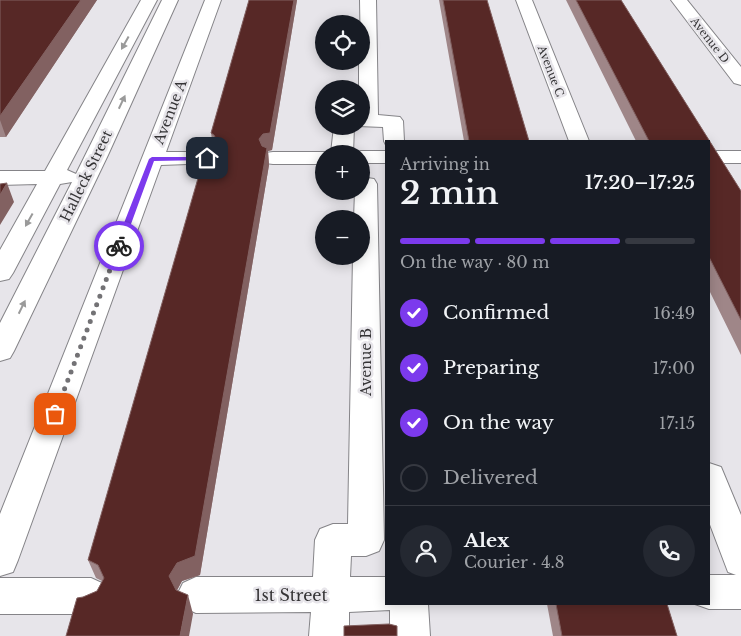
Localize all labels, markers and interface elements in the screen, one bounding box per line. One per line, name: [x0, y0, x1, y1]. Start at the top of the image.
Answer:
street label: Avenue D: [687, 13, 733, 66]
map controls: [315, 15, 370, 265]
button: locate: [315, 15, 370, 70]
one-way arrow: [121, 35, 129, 50]
street label: Avenue C: [534, 42, 567, 99]
street label: Avenue A: [149, 77, 191, 148]
button: layers: [315, 80, 370, 135]
one-way arrow: [118, 95, 126, 109]
street label: Halleck Street: [56, 127, 116, 225]
pin: [186, 137, 228, 179]
icon: home: [193, 144, 221, 172]
button: +: [315, 145, 370, 200]
text: Arriving in: [400, 154, 490, 174]
text: 17:20–17:25: [585, 171, 695, 194]
text: 2 min: [400, 173, 499, 213]
button: −: [315, 210, 370, 265]
one-way arrow: [24, 214, 33, 227]
courier: [94, 221, 144, 271]
icon: bike: [105, 232, 133, 260]
text: On the way · 80 m: [400, 252, 550, 272]
icon: check: [400, 299, 428, 327]
one-way arrow: [18, 300, 26, 315]
text: Confirmed: [443, 301, 549, 324]
text: 16:49: [653, 303, 695, 323]
street label: Avenue B: [357, 328, 375, 397]
icon: check: [400, 354, 428, 382]
text: Preparing: [443, 356, 539, 379]
text: 17:00: [652, 358, 695, 378]
pin: [34, 393, 76, 435]
icon: bag: [41, 400, 69, 428]
icon: check: [400, 409, 428, 437]
text: On the way: [443, 411, 554, 434]
text: 17:15: [659, 413, 695, 433]
text: Delivered: [443, 466, 538, 489]
button: person: [400, 525, 452, 577]
button: phone: [643, 525, 695, 577]
text: Alex: [464, 529, 509, 552]
text: Courier · 4.8: [464, 552, 565, 572]
street label: 1st Street: [254, 585, 328, 605]

